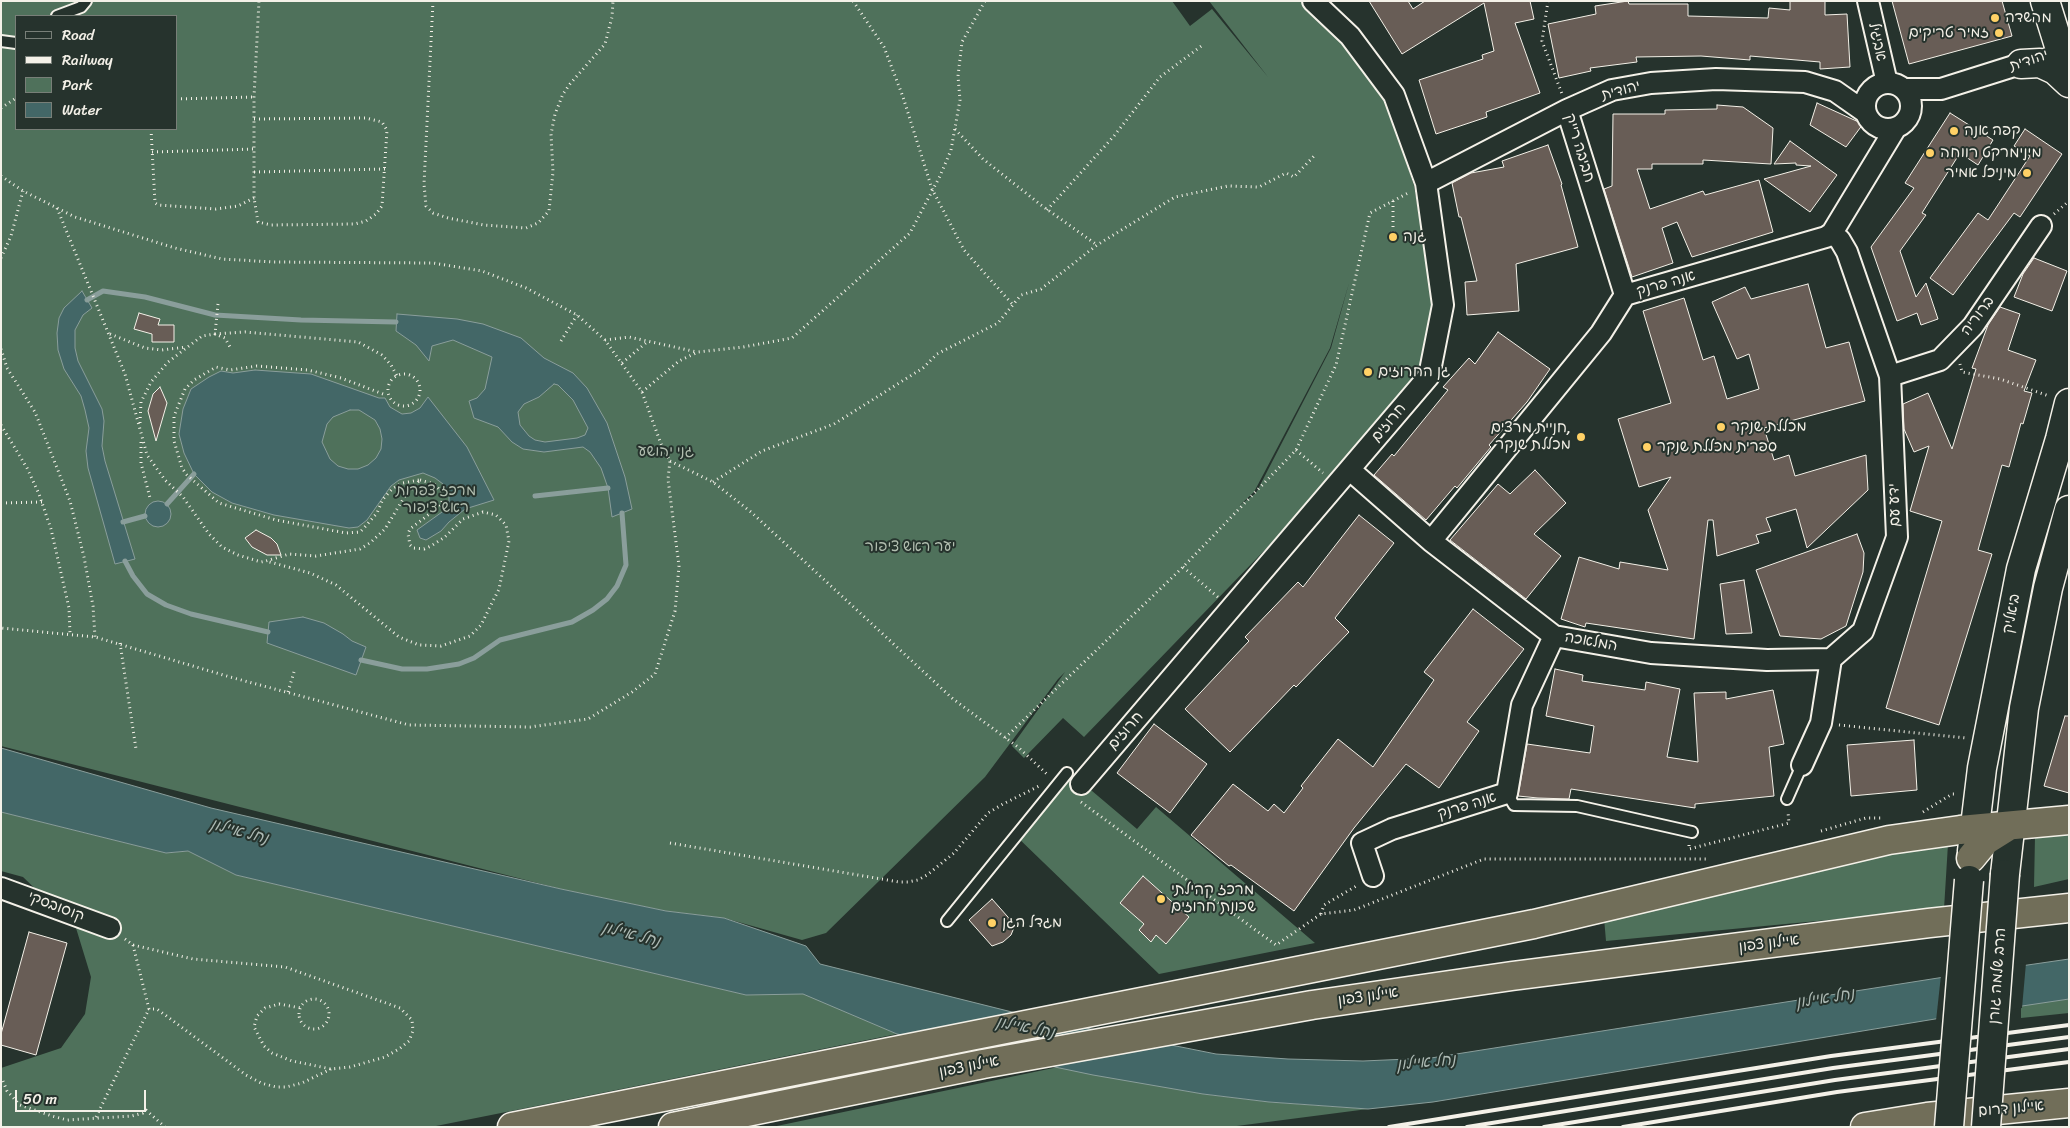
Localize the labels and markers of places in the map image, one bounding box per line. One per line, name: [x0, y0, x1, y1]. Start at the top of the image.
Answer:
place label: מהשדה: [2005, 9, 2052, 27]
marker: מהשדה: [1989, 12, 2001, 24]
place label: זמיר טריקים: [1908, 24, 1989, 42]
marker: זמיר טריקים: [1993, 27, 2005, 39]
place label: קפה אנה: [1964, 122, 2021, 140]
marker: קפה אנה: [1948, 125, 1960, 137]
place label: מינימרקט רווחה: [1940, 144, 2042, 162]
marker: מינימרקט רווחה: [1924, 147, 1936, 159]
place label: מיניכל אמיר: [1945, 164, 2017, 182]
marker: מיניכל אמיר: [2021, 167, 2033, 179]
place label: גנה: [1403, 228, 1426, 246]
marker: גנה: [1387, 231, 1399, 243]
place label: גן החרוזים: [1378, 363, 1450, 381]
marker: גן החרוזים: [1362, 366, 1374, 378]
place label: מכללת שנקר: [1731, 418, 1807, 436]
place label: חניית מרצים, מכללת שנקר: [1491, 419, 1571, 454]
marker: מכללת שנקר: [1715, 421, 1727, 433]
marker: חניית מרצים, מכללת שנקר: [1575, 431, 1587, 443]
place label: ספרית מכללת שנקר: [1657, 438, 1777, 456]
marker: ספרית מכללת שנקר: [1641, 441, 1653, 453]
place label: מרכז קהילתי שכונת חרוזים: [1171, 881, 1256, 916]
marker: מרכז קהילתי שכונת חרוזים: [1155, 893, 1167, 905]
place label: מגדל הגן: [1002, 914, 1062, 932]
marker: מגדל הגן: [986, 917, 998, 929]

